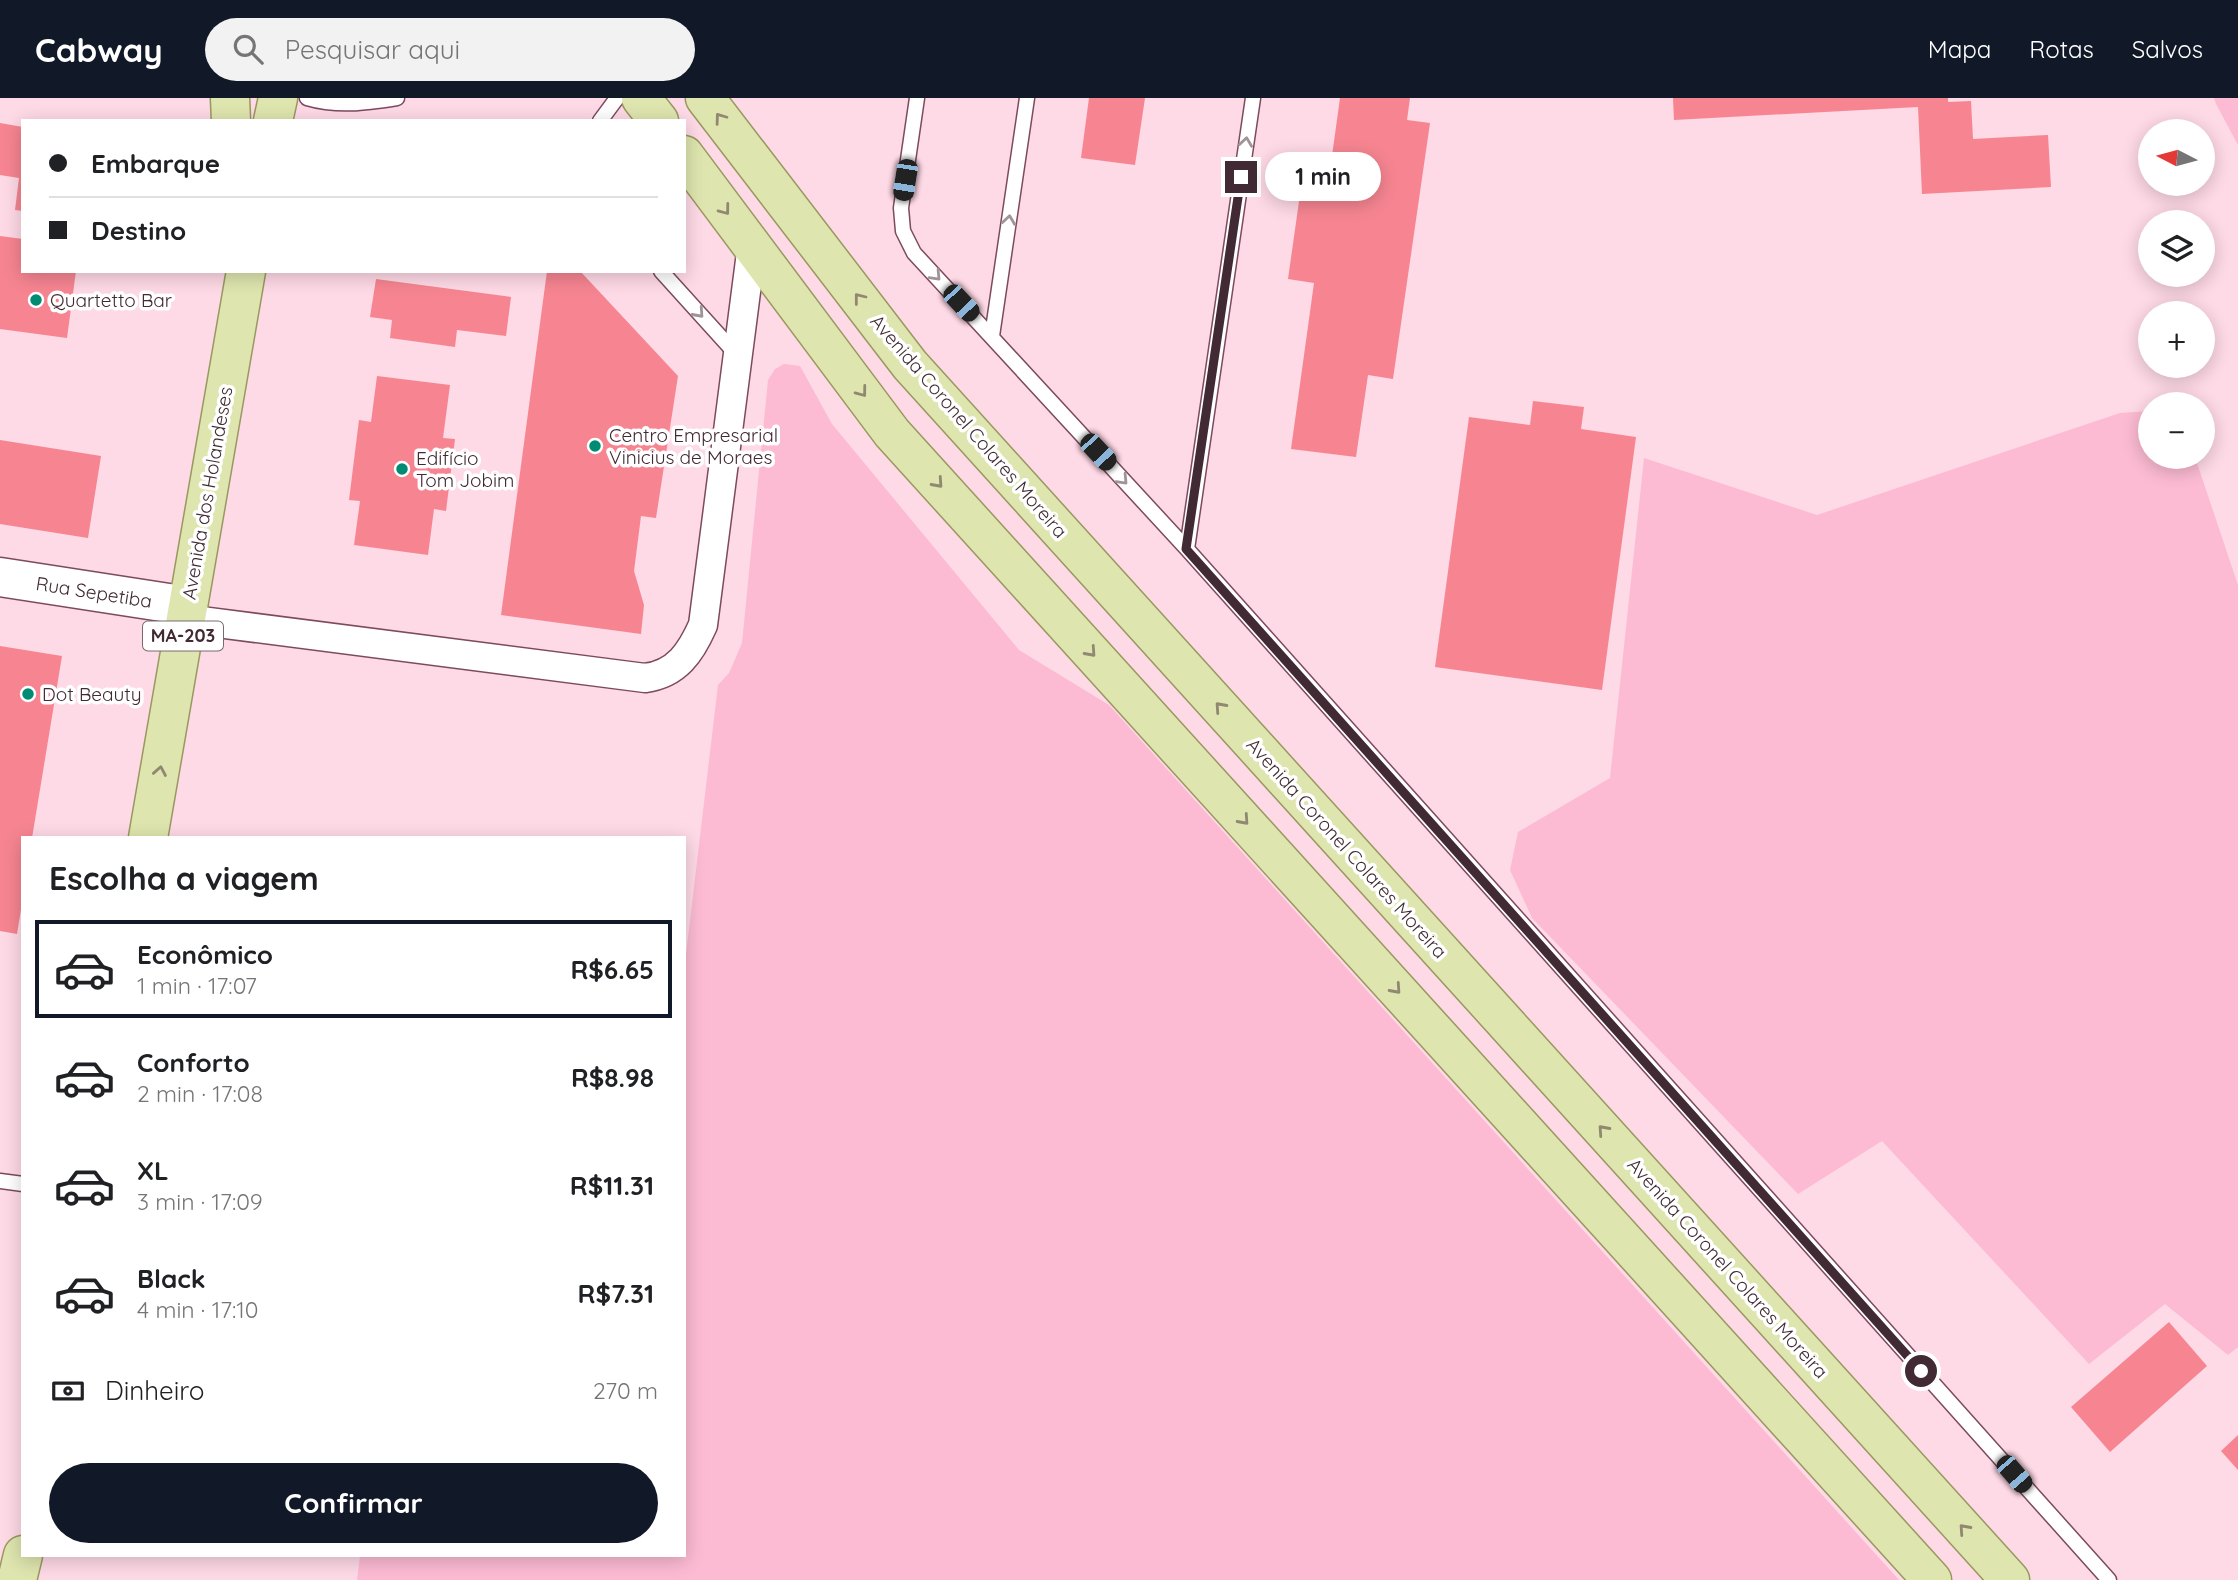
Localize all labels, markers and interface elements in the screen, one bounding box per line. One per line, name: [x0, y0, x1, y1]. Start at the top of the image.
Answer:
search box: [205, 18, 695, 81]
text: Cabway: [35, 29, 163, 70]
icon: search: [229, 30, 267, 68]
text: Pesquisar aqui: [285, 33, 460, 66]
text: Mapa: [1928, 34, 1991, 64]
text: Rotas: [2029, 34, 2094, 64]
text: Salvos: [2132, 34, 2203, 64]
one-way arrow: [715, 113, 728, 126]
north arrow: [2138, 119, 2216, 196]
map controls: [2138, 119, 2215, 469]
one-way arrow: [1238, 136, 1253, 148]
text: Embarque: [91, 147, 220, 180]
callout: 1 min: [1266, 153, 1381, 202]
car: [892, 158, 919, 202]
route end: [1225, 161, 1257, 193]
text: 1 min: [1295, 162, 1351, 191]
one-way arrow: [717, 202, 730, 214]
button: layers: [2138, 210, 2215, 287]
text: Destino: [91, 214, 186, 247]
one-way arrow: [1001, 214, 1016, 226]
one-way arrow: [927, 268, 940, 281]
car: [939, 280, 984, 326]
place label: Quartetto Bar: [50, 288, 173, 312]
marker: Quartetto Bar: [28, 292, 44, 308]
one-way arrow: [854, 293, 867, 306]
button: +: [2138, 301, 2215, 378]
one-way arrow: [691, 305, 703, 318]
street label: Avenida Coronel Colares Moreira: [865, 309, 1073, 543]
one-way arrow: [853, 384, 866, 396]
street label: Avenida dos Holandeses: [176, 385, 238, 601]
button: −: [2138, 392, 2215, 469]
place label: Centro Empresarial Vinicius de Moraes: [609, 423, 778, 469]
car: [1076, 429, 1121, 475]
marker: Centro Empresarial Vinicius de Moraes: [587, 438, 603, 454]
place label: Edifício Tom Jobim: [416, 446, 514, 492]
marker: Edifício Tom Jobim: [394, 461, 410, 477]
one-way arrow: [1115, 471, 1127, 484]
one-way arrow: [930, 475, 942, 488]
street label: Rua Sepetiba: [34, 571, 154, 613]
road number: MA-203: [143, 622, 223, 650]
one-way arrow: [1083, 644, 1095, 657]
place label: Dot Beauty: [42, 682, 141, 706]
marker: Dot Beauty: [20, 686, 36, 702]
one-way arrow: [1216, 702, 1228, 715]
street label: Avenida Coronel Colares Moreira: [1242, 733, 1452, 963]
one-way arrow: [152, 765, 167, 777]
one-way arrow: [1235, 812, 1248, 825]
text: Escolha a viagem: [49, 858, 319, 898]
icon: car: [53, 938, 116, 1001]
text: Econômico: [137, 938, 273, 971]
text: R$6.65: [570, 953, 654, 986]
text: 1 min · 17:07: [137, 971, 257, 1000]
one-way arrow: [1388, 981, 1401, 994]
icon: car: [53, 1046, 116, 1109]
text: Conforto: [137, 1046, 250, 1079]
text: R$8.98: [571, 1061, 654, 1094]
text: 2 min · 17:08: [137, 1079, 263, 1108]
one-way arrow: [1598, 1125, 1611, 1138]
street label: Avenida Coronel Colares Moreira: [1623, 1153, 1833, 1383]
icon: car: [53, 1154, 116, 1217]
text: XL: [137, 1154, 169, 1187]
text: R$11.31: [570, 1169, 654, 1202]
text: 3 min · 17:09: [137, 1187, 263, 1216]
icon: car: [53, 1262, 116, 1325]
text: Black: [137, 1262, 206, 1295]
text: R$7.31: [578, 1277, 654, 1310]
text: 4 min · 17:10: [137, 1295, 258, 1324]
route start: [1905, 1355, 1937, 1387]
icon: cash: [49, 1372, 87, 1410]
text: Dinheiro: [105, 1374, 204, 1407]
text: 270 m: [593, 1376, 658, 1405]
car: [1993, 1451, 2036, 1497]
button: Confirmar: [49, 1463, 658, 1543]
one-way arrow: [1960, 1525, 1973, 1538]

